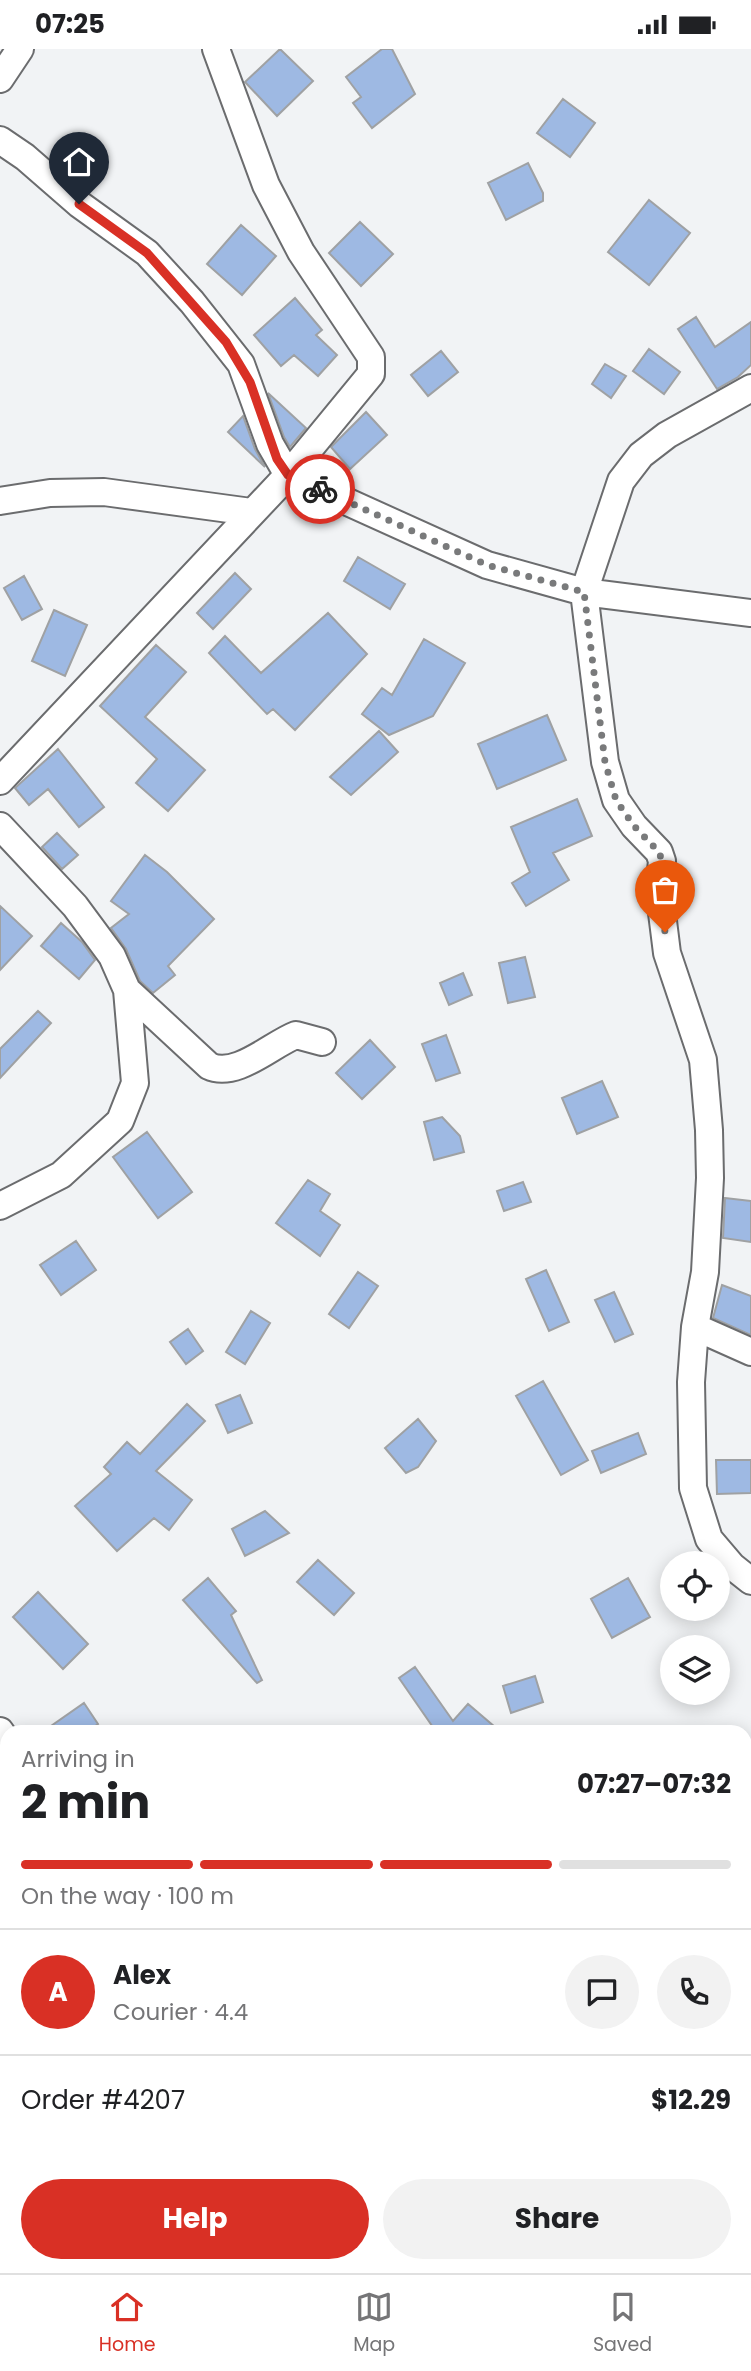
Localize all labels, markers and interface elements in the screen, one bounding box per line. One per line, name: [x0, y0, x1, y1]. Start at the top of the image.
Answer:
text: 07:25: [35, 6, 105, 42]
pin: [49, 132, 109, 204]
icon: home: [60, 143, 98, 181]
courier: [285, 454, 355, 524]
icon: bike: [301, 470, 339, 508]
pin: [635, 860, 695, 932]
icon: bag: [646, 871, 684, 909]
map controls: [660, 1551, 730, 1705]
button: locate: [660, 1551, 730, 1621]
button: layers: [660, 1635, 730, 1705]
text: Arriving in: [21, 1743, 135, 1775]
text: 07:27–07:32: [577, 1766, 731, 1802]
text: 2 min: [21, 1770, 150, 1834]
text: On the way · 100 m: [21, 1880, 234, 1912]
button: chat: [565, 1955, 639, 2029]
button: phone: [657, 1955, 731, 2029]
text: Alex: [113, 1957, 171, 1993]
text: A: [48, 1974, 68, 2010]
text: Courier · 4.4: [113, 1996, 248, 2028]
text: Order #4207: [21, 2082, 185, 2118]
text: $12.29: [651, 2082, 731, 2118]
button: Help: [21, 2179, 369, 2259]
button: Share: [383, 2179, 731, 2259]
tab: Home: [99, 2288, 156, 2359]
tab: Map: [353, 2288, 395, 2359]
tab: Saved: [593, 2288, 652, 2359]

